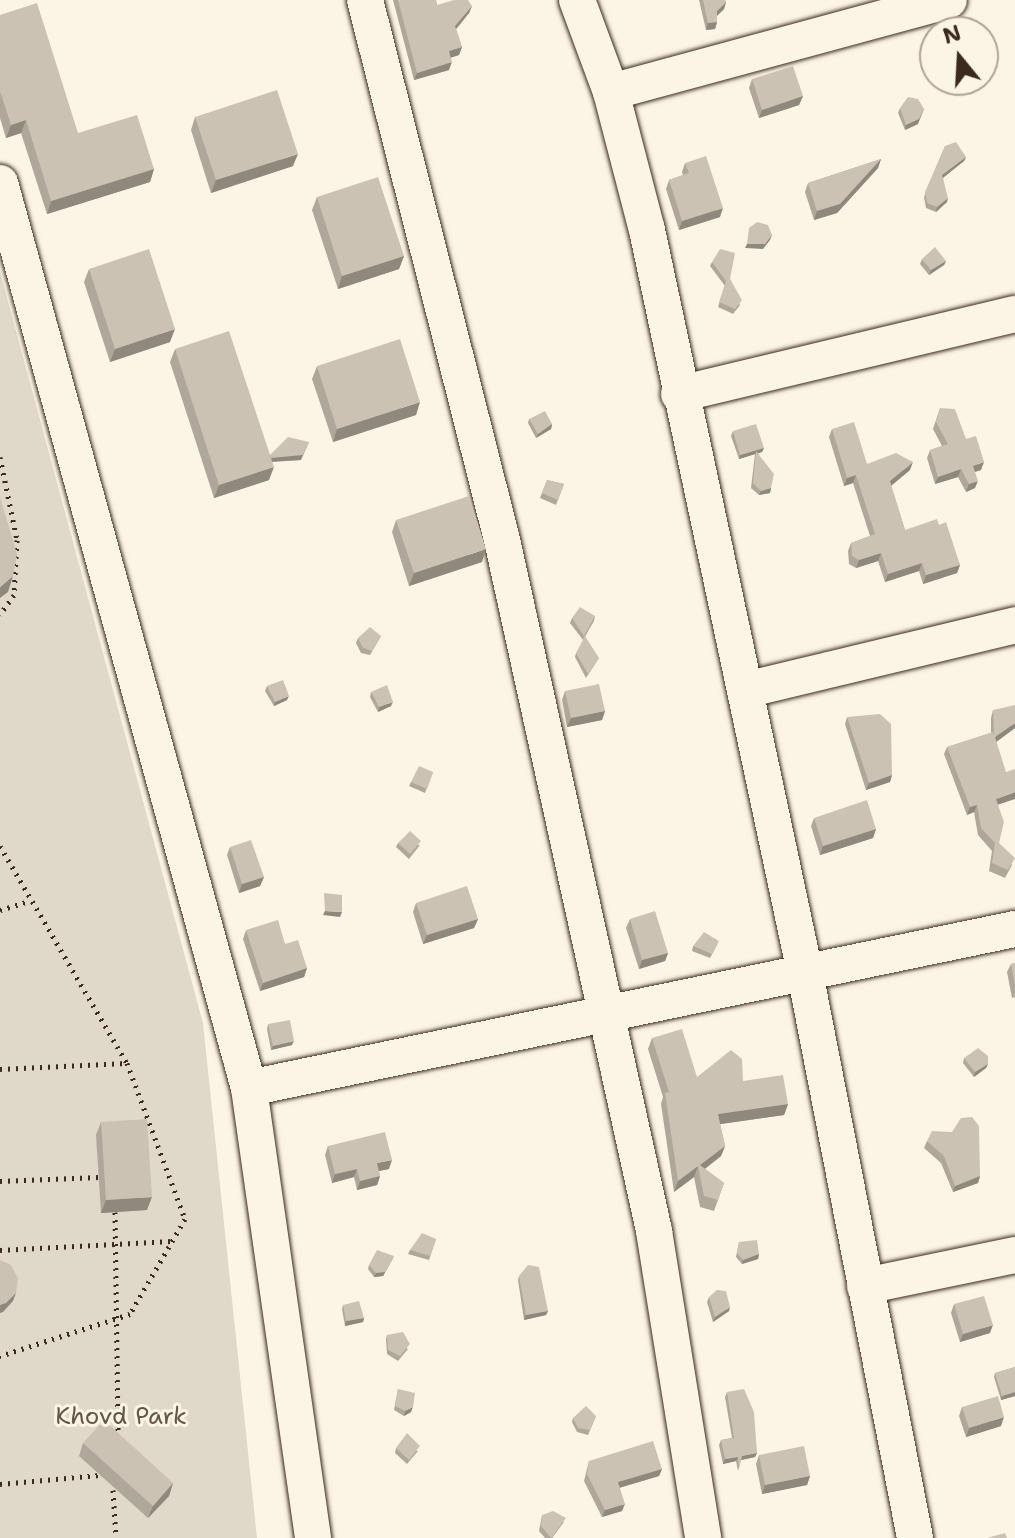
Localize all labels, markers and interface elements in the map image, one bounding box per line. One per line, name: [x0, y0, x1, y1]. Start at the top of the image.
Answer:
north arrow: [919, 16, 999, 96]
text: N: [939, 18, 965, 51]
park label: Khovd Park: [55, 1403, 187, 1431]

